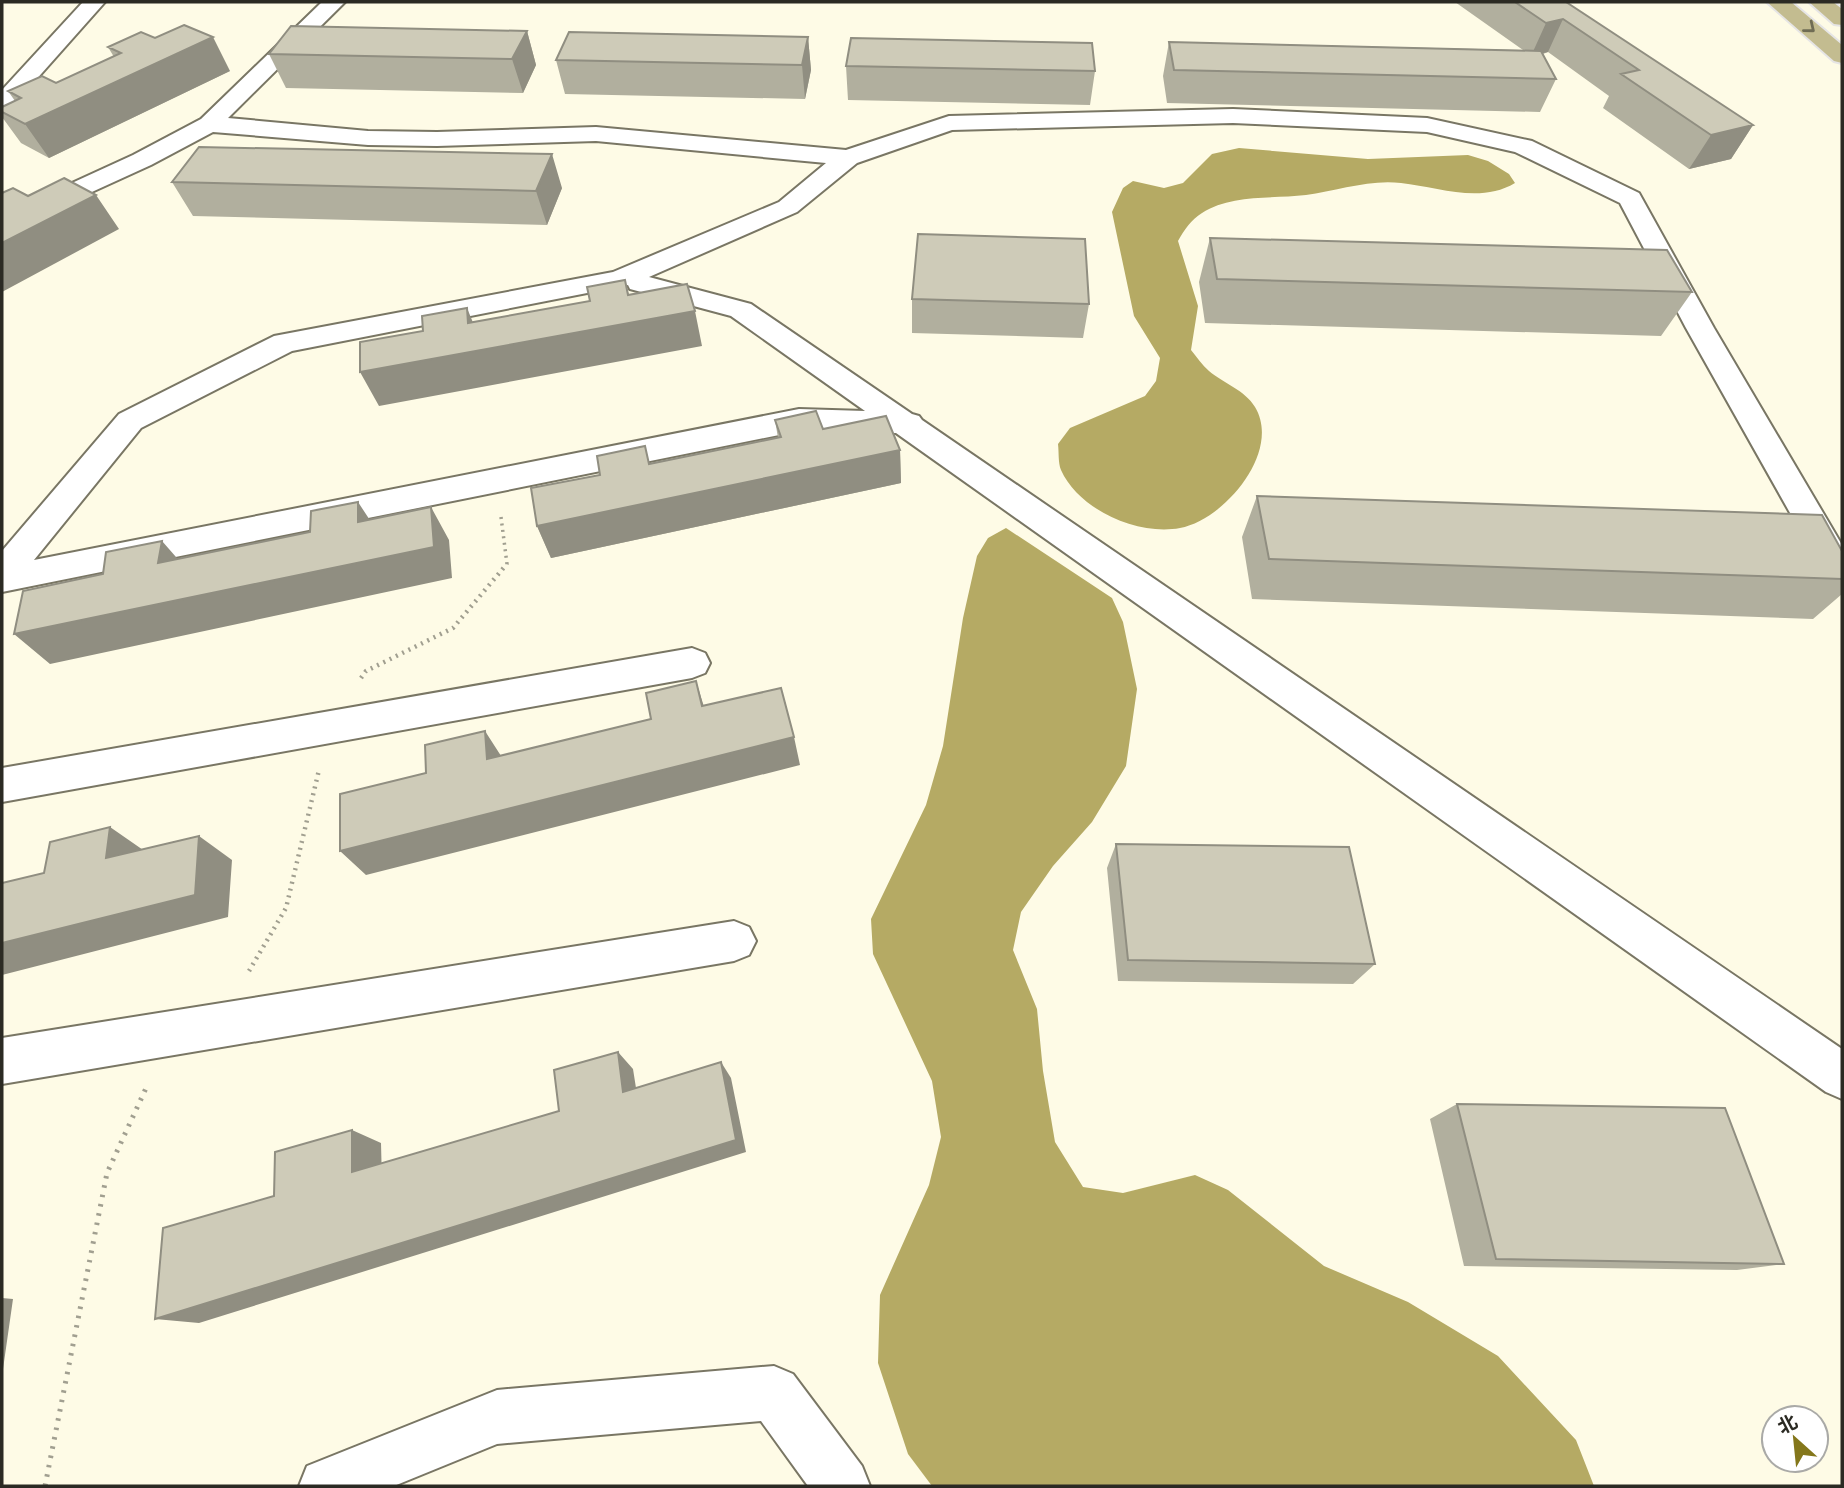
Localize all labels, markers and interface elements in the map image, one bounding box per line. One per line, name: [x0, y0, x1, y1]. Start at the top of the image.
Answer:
one-way arrow: [1803, 20, 1815, 33]
north arrow: [1760, 1404, 1830, 1474]
text: 北: [1773, 1409, 1801, 1438]

